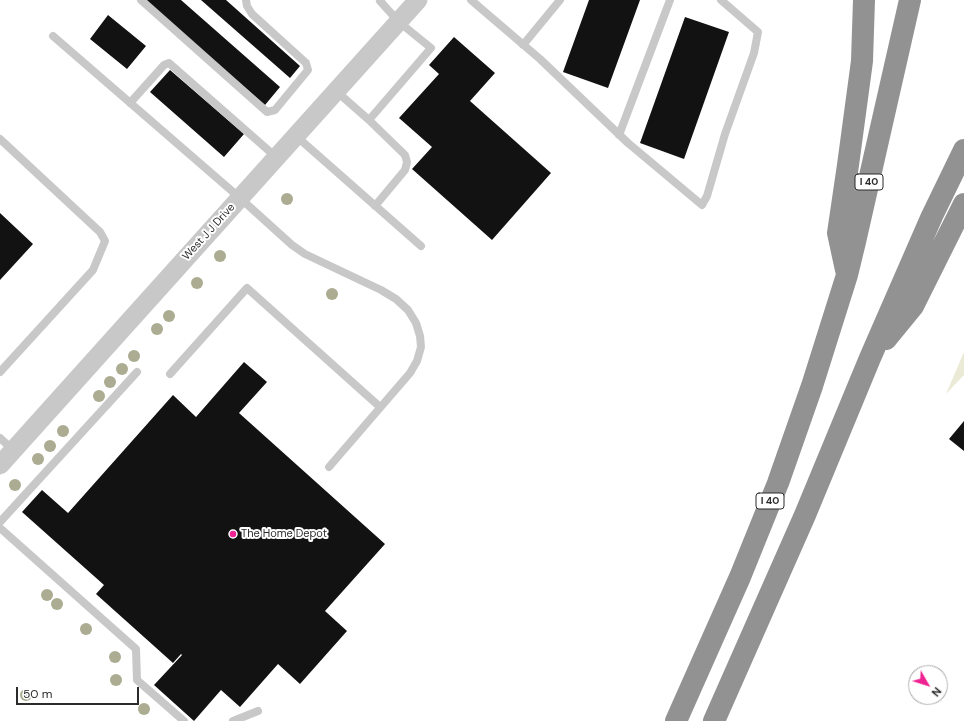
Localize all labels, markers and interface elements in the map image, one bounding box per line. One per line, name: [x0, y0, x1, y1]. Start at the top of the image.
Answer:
road number: I 40: [855, 174, 883, 190]
street label: West J J Drive: [180, 201, 238, 263]
road number: I 40: [756, 493, 784, 509]
place label: The Home Depot: [241, 527, 327, 541]
marker: The Home Depot: [228, 529, 238, 539]
north arrow: [908, 665, 948, 705]
scale bar: [18, 679, 141, 705]
text: N: [929, 684, 945, 699]
text: 50 m: [23, 686, 52, 702]

